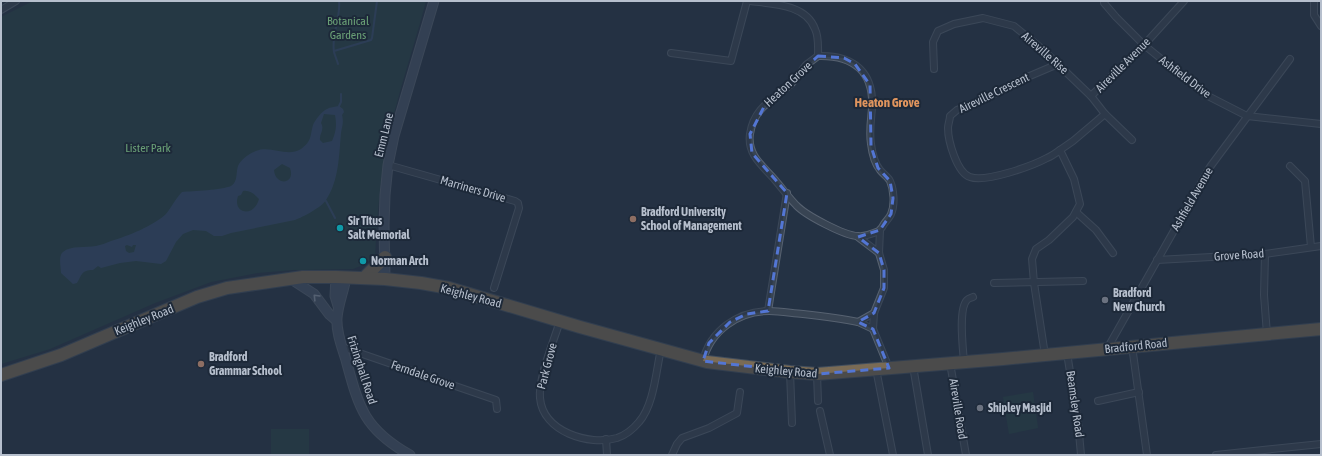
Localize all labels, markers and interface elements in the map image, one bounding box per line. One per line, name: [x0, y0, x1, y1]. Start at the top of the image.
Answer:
park label: Botanical Gardens: [327, 14, 370, 42]
street label: Aireville Rise: [1019, 29, 1071, 77]
street label: Aireville Avenue: [1093, 35, 1153, 95]
street label: Ashfield Drive: [1156, 53, 1214, 101]
street label: Heaton Grove: [761, 58, 815, 110]
street label: Aireville Crescent: [957, 70, 1032, 116]
district label: Heaton Grove: [854, 95, 920, 110]
street label: Emm Lane: [372, 111, 396, 159]
park label: Lister Park: [125, 141, 172, 155]
street label: Ashfield Avenue: [1168, 165, 1216, 233]
street label: Marriners Drive: [439, 173, 507, 205]
place label: Bradford University School of Management: [641, 205, 742, 233]
place label: Sir Titus Salt Memorial: [348, 214, 411, 242]
marker: Bradford University School of Management: [628, 214, 638, 224]
marker: Sir Titus Salt Memorial: [335, 223, 345, 233]
street label: Grove Road: [1213, 246, 1265, 264]
place label: Norman Arch: [371, 254, 429, 268]
marker: Norman Arch: [358, 256, 368, 266]
street label: Keighley Road: [439, 281, 503, 311]
place label: Bradford New Church: [1113, 286, 1165, 314]
one-way arrow: [313, 294, 321, 302]
marker: Bradford New Church: [1100, 295, 1110, 305]
street label: Keighley Road: [112, 302, 176, 338]
street label: Frizinghall Road: [344, 334, 380, 406]
street label: Bradford Road: [1104, 336, 1168, 356]
street label: Park Grove: [534, 341, 560, 391]
place label: Bradford Grammar School: [209, 350, 283, 378]
street label: Ferndale Grove: [389, 358, 457, 392]
marker: Bradford Grammar School: [196, 359, 206, 369]
street label: Keighley Road: [754, 361, 818, 381]
street label: Beamsley Road: [1063, 370, 1087, 438]
street label: Aireville Road: [946, 378, 970, 440]
place label: Shipley Masjid: [988, 401, 1052, 415]
marker: Shipley Masjid: [975, 403, 985, 413]

